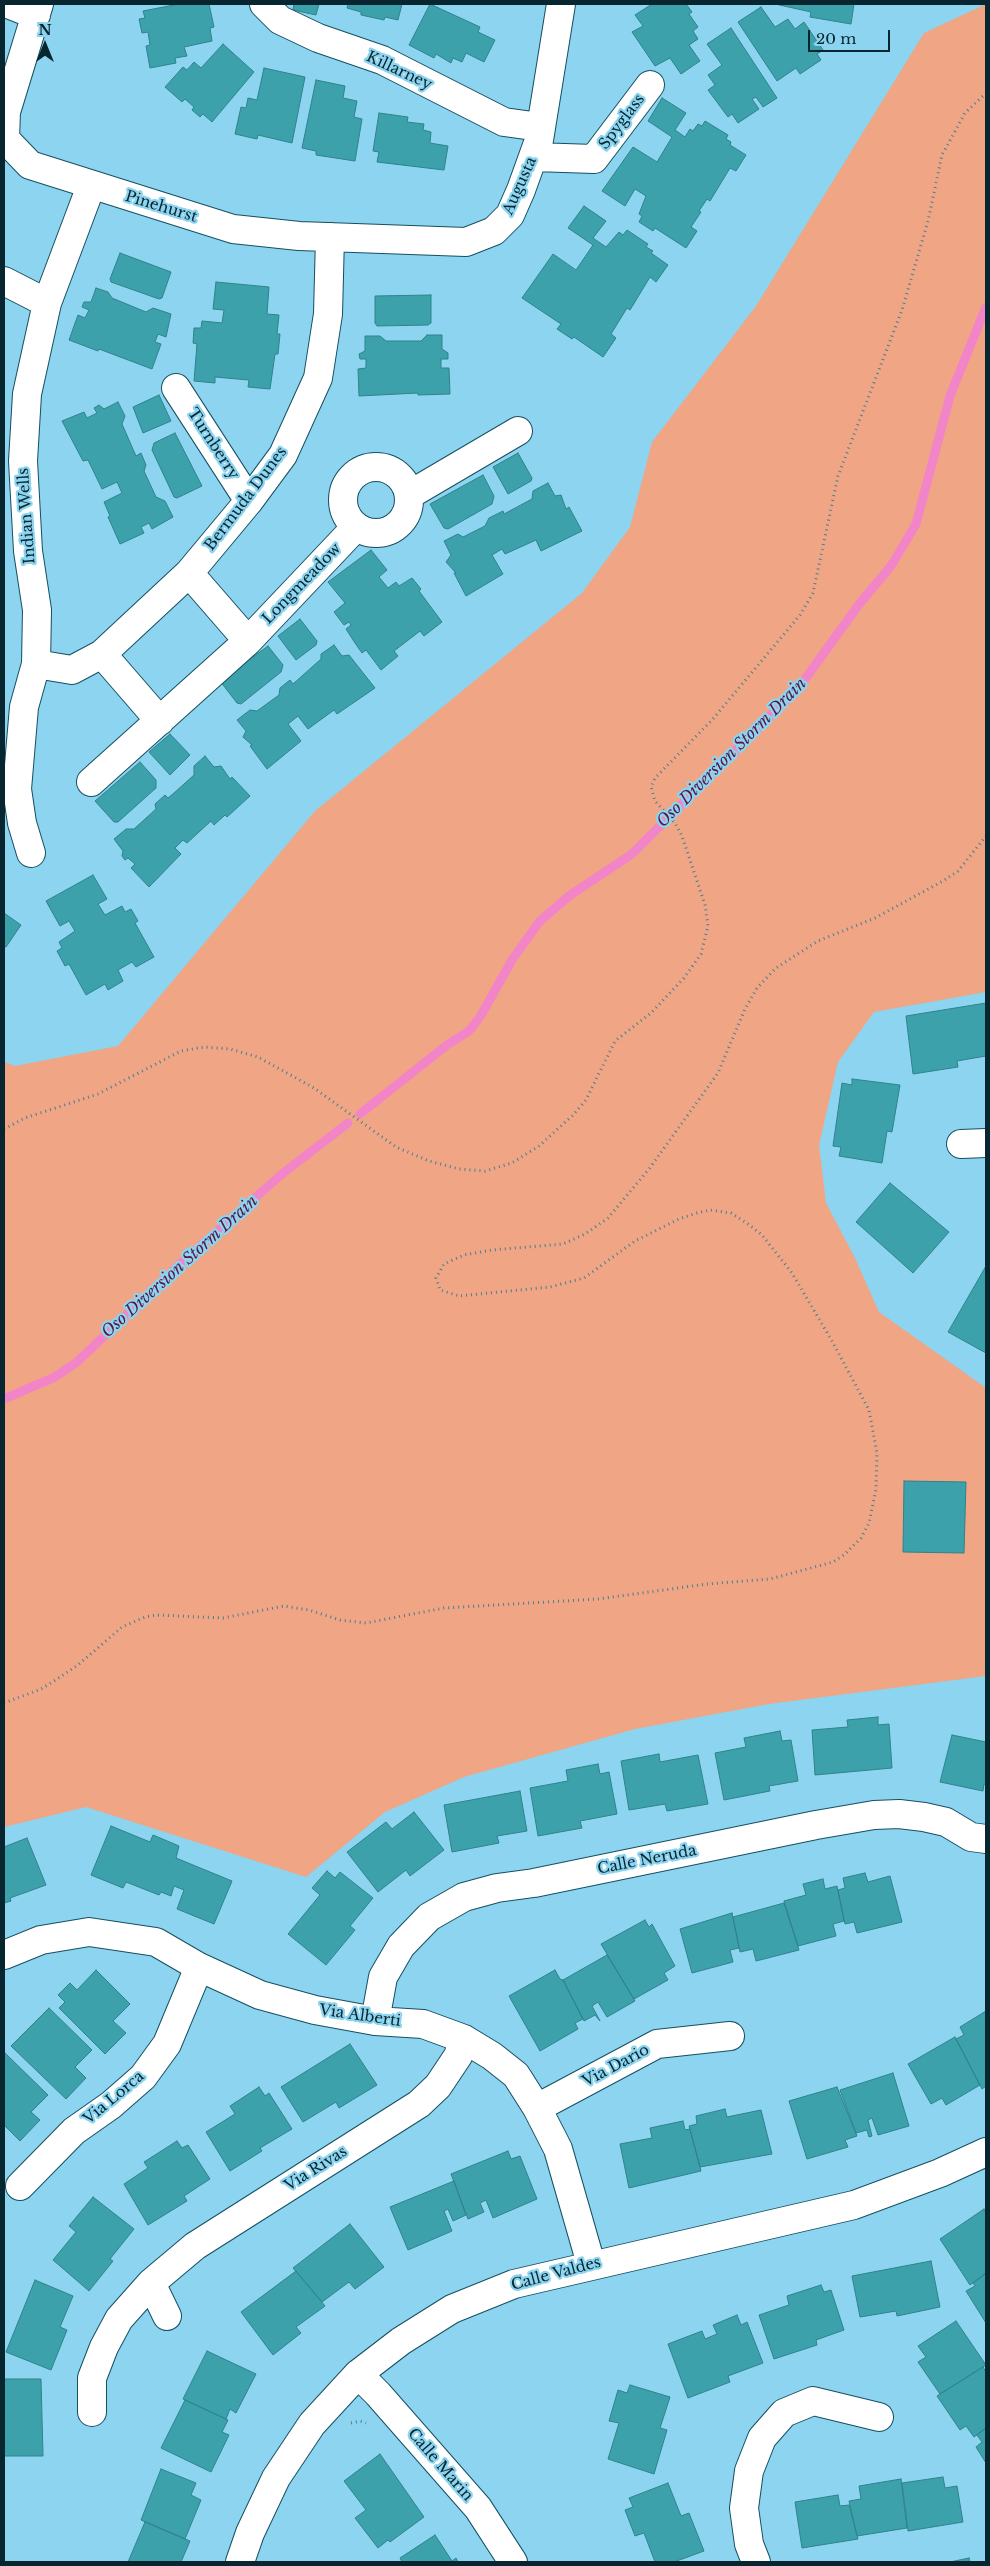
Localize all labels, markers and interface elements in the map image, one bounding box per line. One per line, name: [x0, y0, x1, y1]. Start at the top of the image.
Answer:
north arrow: [20, 20, 70, 70]
scale bar: [810, 20, 892, 52]
text: N: [38, 21, 52, 39]
text: 20 m: [816, 29, 856, 48]
street label: Killarney: [363, 48, 435, 94]
street label: Spyglass: [595, 91, 649, 153]
street label: Augusta: [499, 154, 541, 218]
street label: Pinehurst: [123, 188, 199, 226]
street label: Turnberry: [183, 405, 243, 483]
street label: Bermuda Dunes: [201, 444, 291, 554]
street label: Indian Wells: [15, 467, 39, 565]
street label: Longmeadow: [259, 540, 345, 628]
water label: Oso Diversion Storm Drain: [653, 674, 811, 832]
water label: Oso Diversion Storm Drain: [98, 1192, 262, 1342]
street label: Calle Neruda: [596, 1842, 698, 1878]
street label: Via Alberti: [318, 2001, 402, 2031]
street label: Via Dario: [580, 2041, 652, 2091]
street label: Via Lorca: [80, 2068, 148, 2128]
street label: Via Rivas: [281, 2143, 351, 2195]
street label: Calle Valdes: [509, 2253, 603, 2295]
street label: Calle Marin: [404, 2425, 476, 2505]

